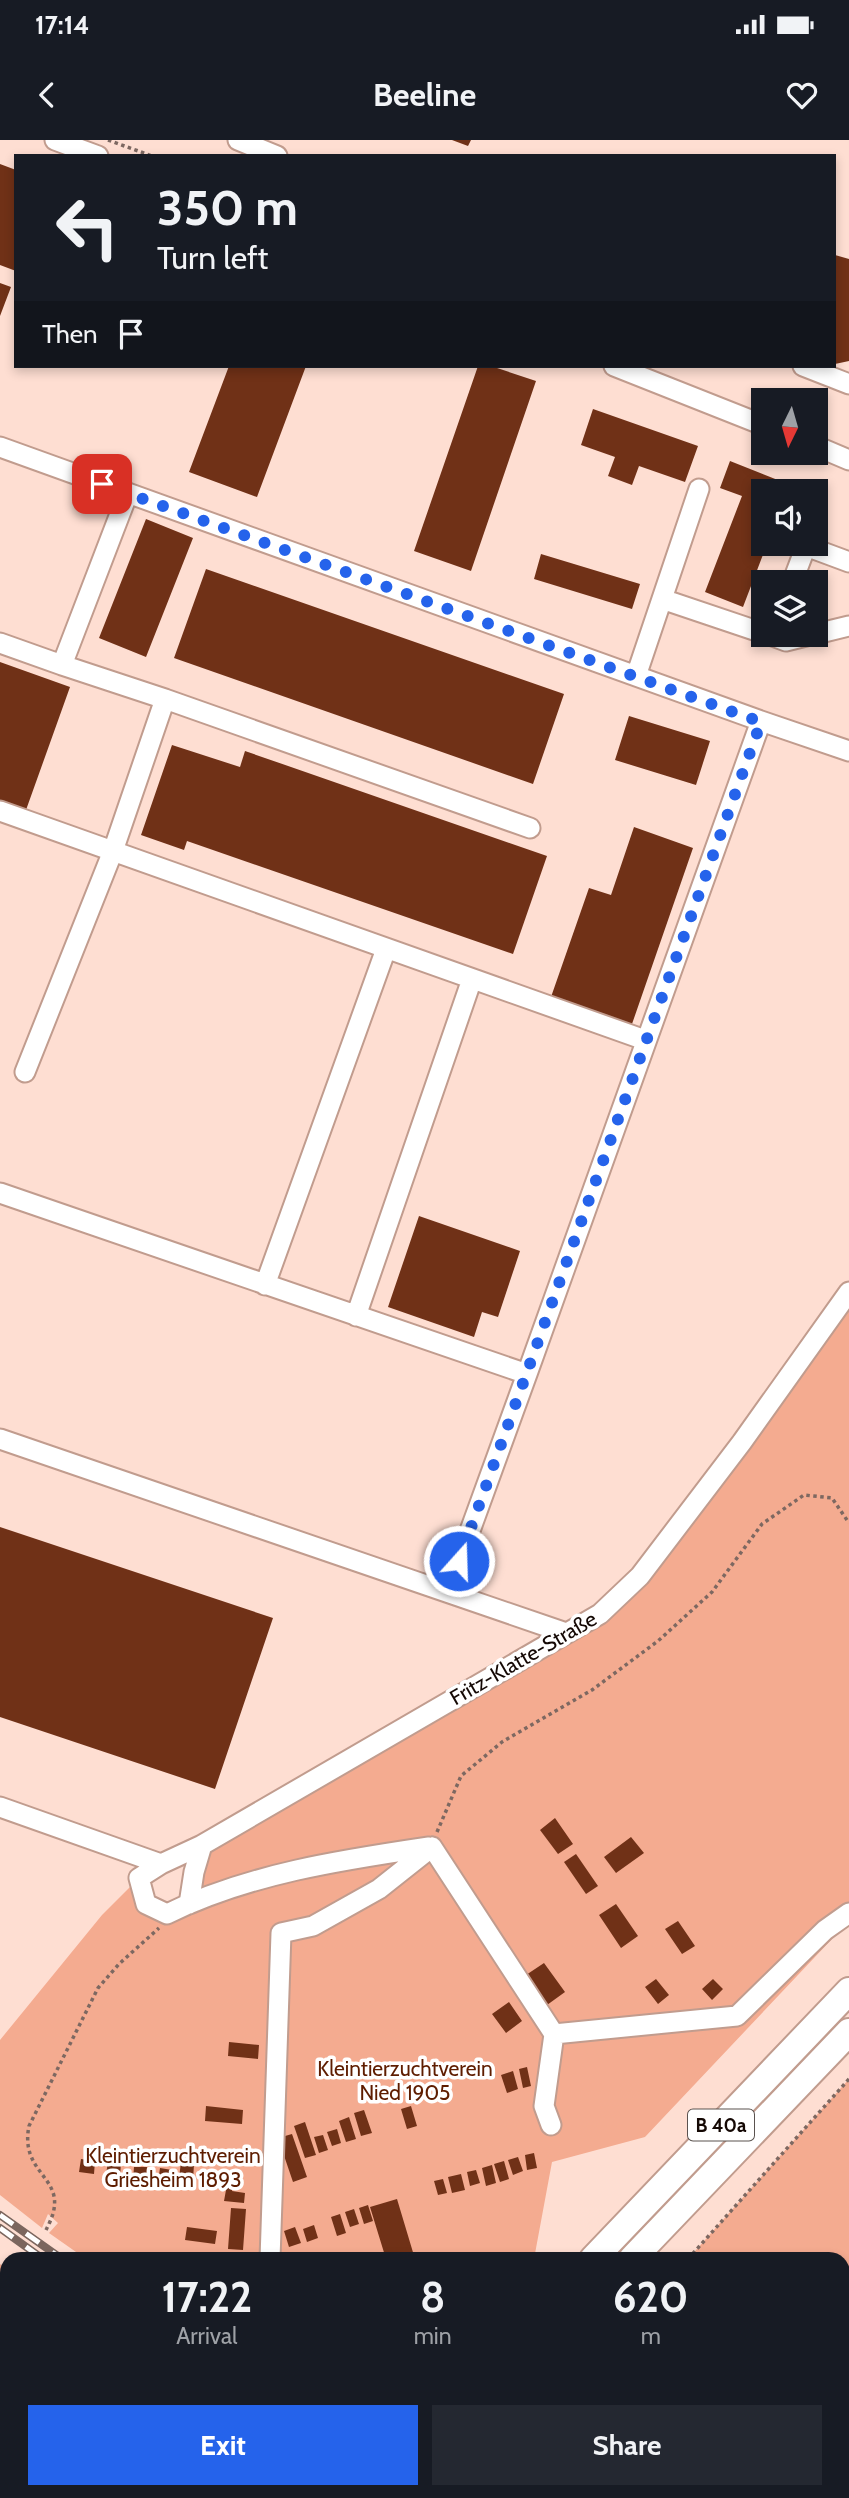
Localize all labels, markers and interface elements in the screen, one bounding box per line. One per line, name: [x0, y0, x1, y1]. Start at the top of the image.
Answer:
text: 17:14: [35, 9, 89, 41]
text: Beeline: [373, 75, 476, 114]
icon: back: [28, 76, 66, 114]
icon: heart: [783, 76, 821, 114]
text: 350 m: [157, 178, 298, 237]
icon: left: [42, 182, 133, 273]
text: Turn left: [157, 238, 268, 277]
icon: arrive: [112, 315, 150, 353]
text: Then: [42, 318, 98, 350]
north arrow: [751, 388, 828, 466]
map controls: [751, 388, 828, 647]
pin: [72, 454, 132, 514]
icon: arrive: [83, 465, 121, 503]
button: sound: [751, 479, 828, 556]
button: layers: [751, 570, 828, 647]
position arrow: [422, 1524, 496, 1598]
street label: Fritz-Klatte-Straße: [445, 1606, 601, 1710]
park label: Kleintierzuchtverein Nied 1905: [317, 2056, 493, 2105]
road number: B 40a: [688, 2109, 754, 2140]
park label: Kleintierzuchtverein Griesheim 1893: [85, 2143, 261, 2192]
text: 17:22: [161, 2271, 252, 2323]
text: 8: [420, 2271, 445, 2323]
text: 620: [613, 2271, 688, 2323]
text: Arrival: [176, 2322, 237, 2350]
text: min: [414, 2322, 452, 2350]
text: m: [641, 2322, 661, 2350]
button: Exit: [28, 2405, 418, 2485]
button: Share: [432, 2405, 822, 2485]

